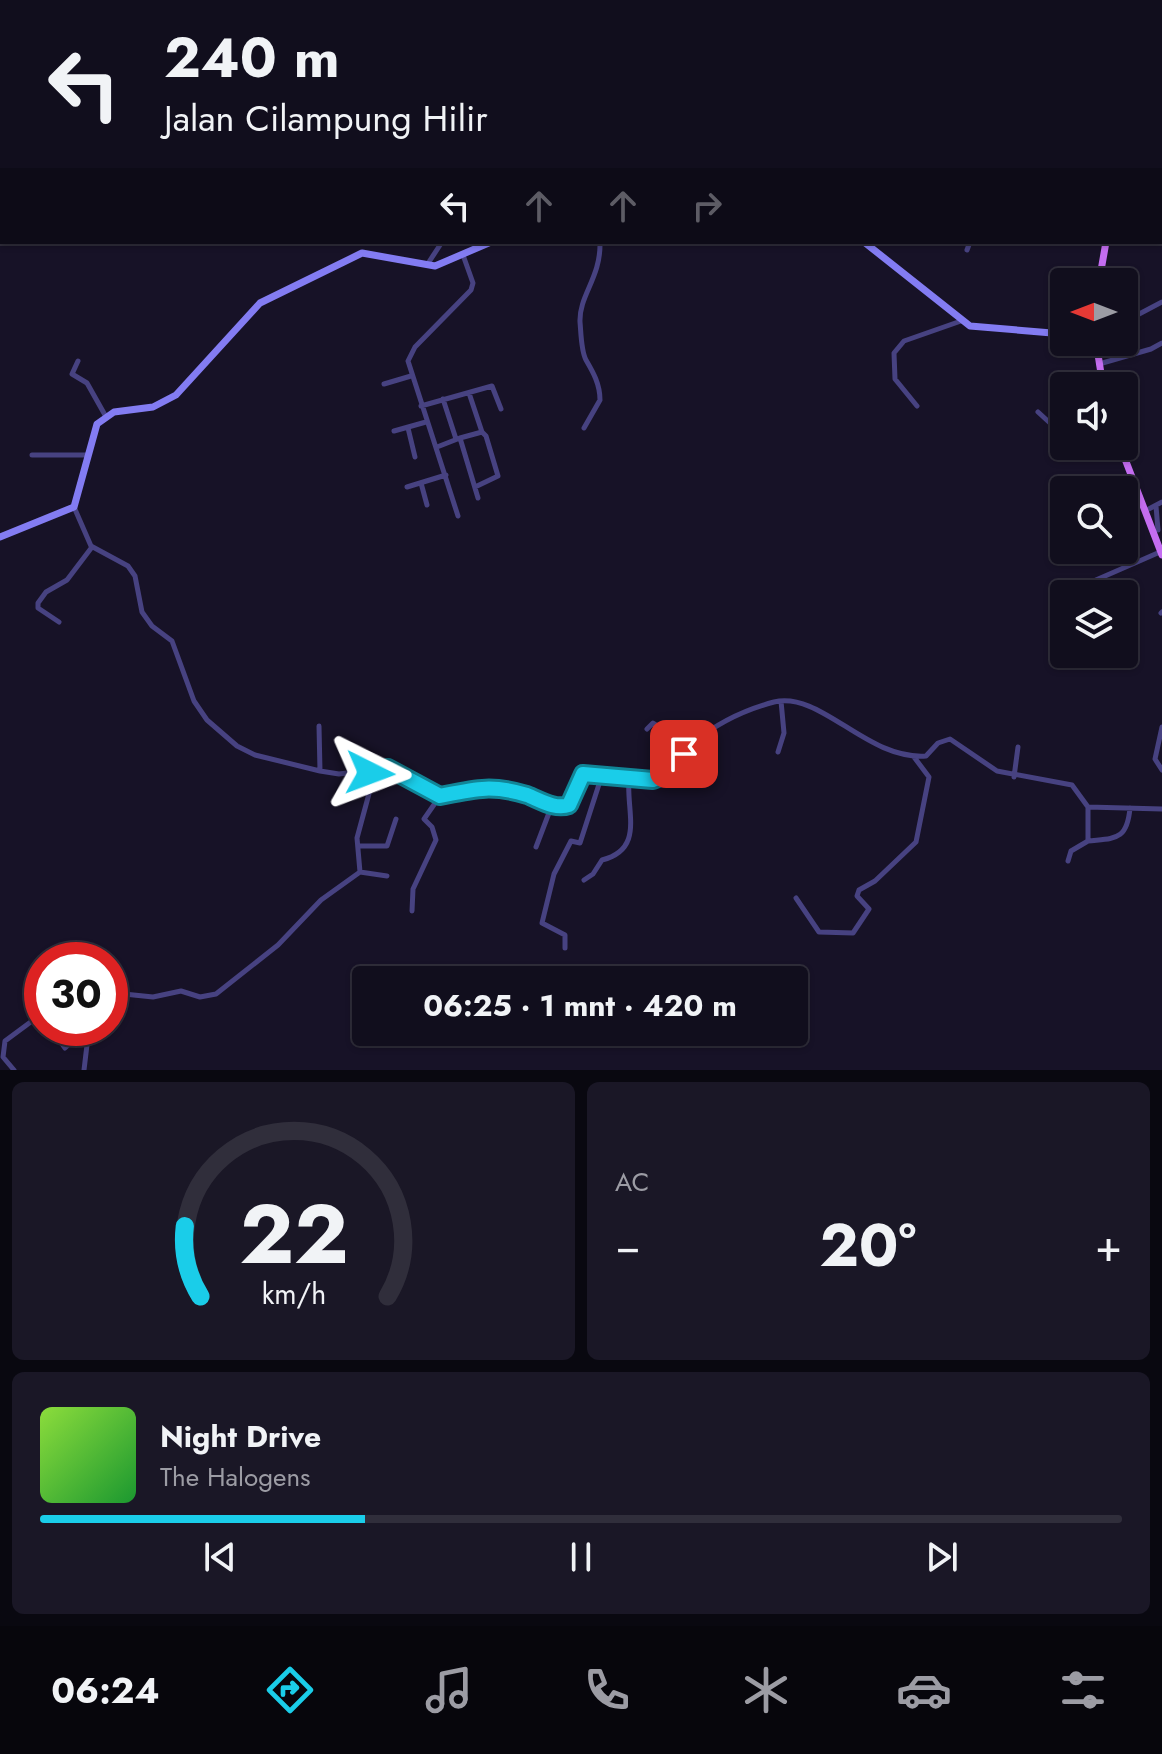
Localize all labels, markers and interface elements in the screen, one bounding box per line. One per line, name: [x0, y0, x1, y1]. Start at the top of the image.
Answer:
text: 240 m: [164, 17, 340, 98]
icon: left: [32, 32, 136, 136]
text: Jalan Cilampung Hilir: [164, 92, 488, 144]
icon: left: [433, 184, 477, 228]
icon: ahead: [517, 184, 561, 228]
icon: ahead: [601, 184, 645, 228]
icon: right: [685, 184, 729, 228]
north arrow: [1050, 268, 1138, 356]
map controls: [1050, 268, 1138, 668]
button: sound: [1050, 372, 1138, 460]
button: search: [1050, 476, 1138, 564]
button: layers: [1050, 580, 1138, 668]
pin: [650, 720, 718, 788]
position arrow: [328, 731, 412, 815]
icon: arrive: [662, 732, 706, 776]
speed limit sign: 30: [24, 942, 128, 1046]
text: 06:25 · 1 mnt · 420 m: [423, 984, 737, 1027]
text: AC: [615, 1163, 649, 1201]
text: 22: [239, 1174, 348, 1294]
text: 20°: [820, 1202, 916, 1289]
text: −: [615, 1214, 641, 1278]
text: +: [1095, 1214, 1122, 1278]
text: km/h: [261, 1273, 326, 1315]
text: Night Drive: [160, 1415, 321, 1458]
text: The Halogens: [160, 1458, 311, 1496]
icon: previous: [198, 1535, 242, 1579]
icon: pause: [559, 1535, 603, 1579]
icon: next: [920, 1535, 964, 1579]
icon: directions: [262, 1662, 318, 1718]
icon: music: [421, 1662, 477, 1718]
icon: phone: [579, 1662, 635, 1718]
icon: climate: [738, 1662, 794, 1718]
icon: car: [896, 1662, 952, 1718]
icon: filters: [1055, 1662, 1111, 1718]
text: 06:24: [51, 1664, 160, 1716]

